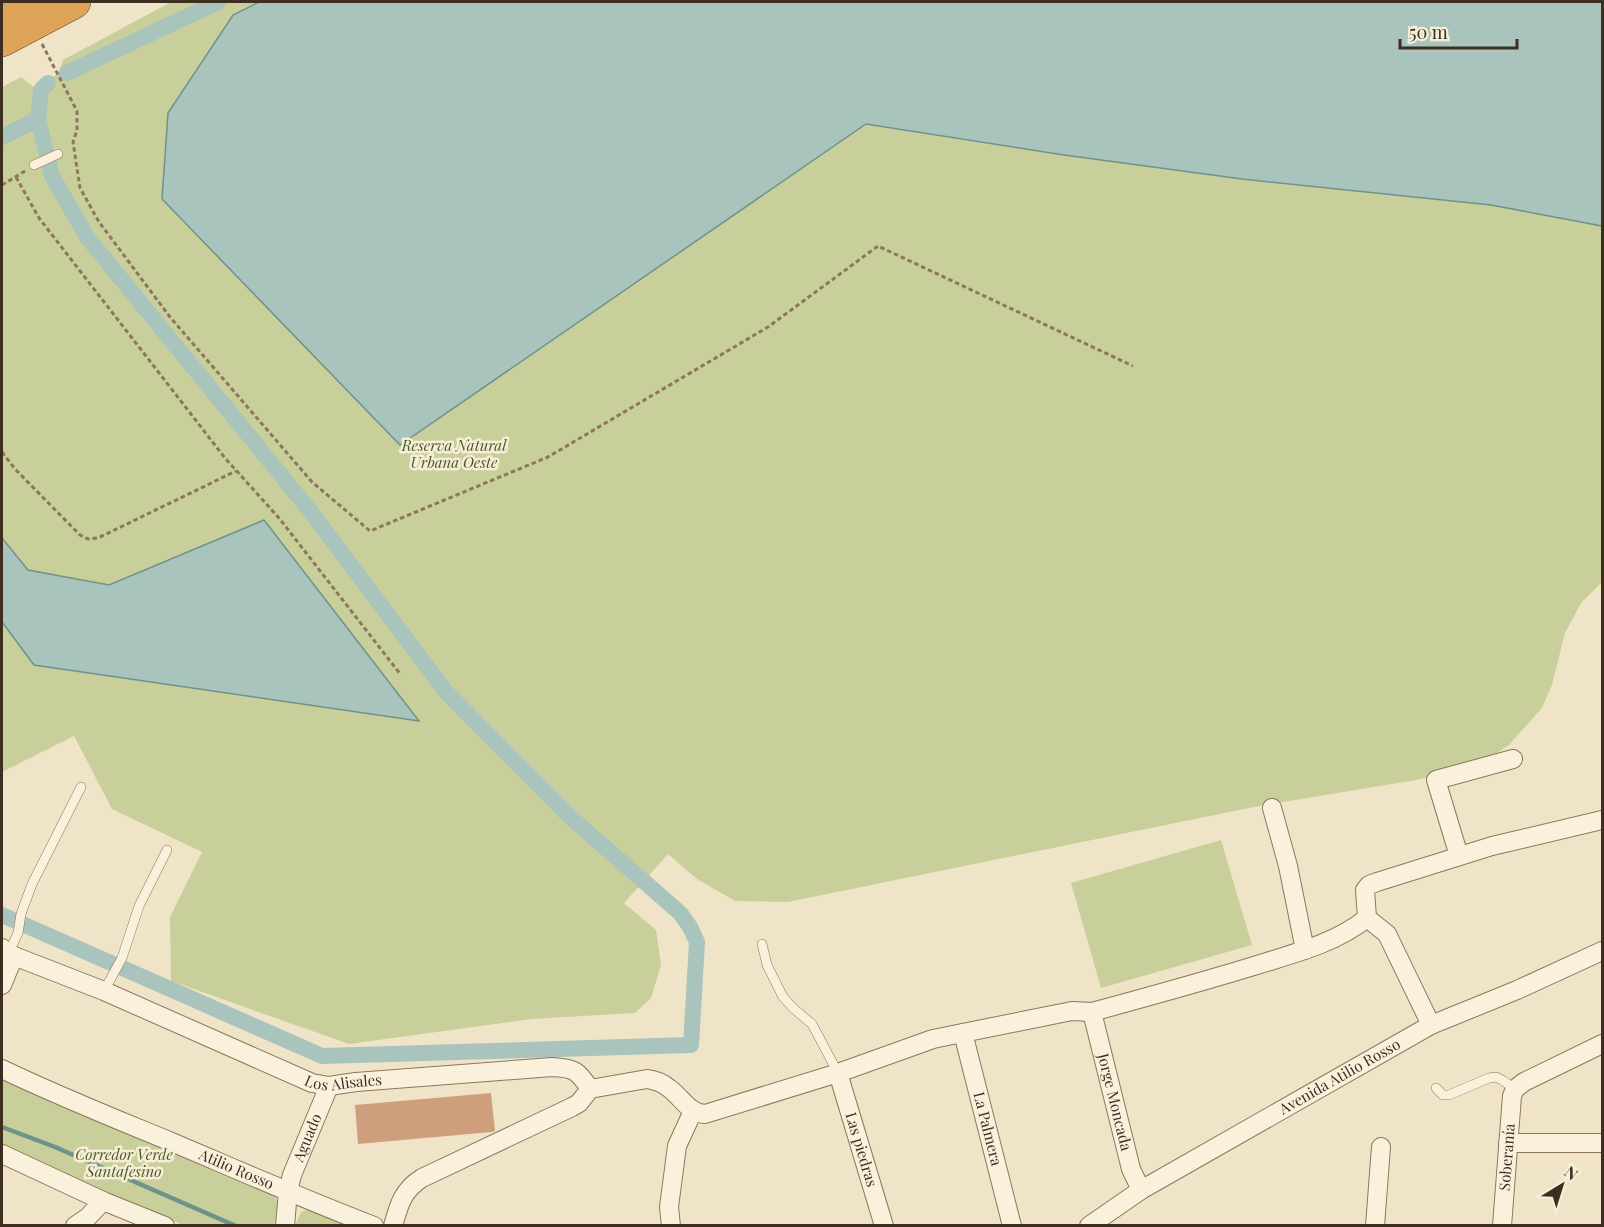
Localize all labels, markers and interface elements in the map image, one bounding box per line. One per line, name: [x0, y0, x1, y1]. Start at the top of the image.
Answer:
scale bar: [1400, 12, 1517, 50]
text: 50 m: [1409, 20, 1448, 44]
park label: Reserva Natural Urbana Oeste: [401, 435, 507, 472]
street label: Avenida Atilio Rosso: [1274, 1034, 1404, 1119]
street label: Jorge Moncada: [1093, 1050, 1137, 1153]
street label: Los Alisales: [302, 1069, 383, 1095]
street label: La Palmera: [969, 1090, 1007, 1168]
street label: Aguado: [287, 1110, 326, 1165]
street label: Las piedras: [841, 1110, 883, 1189]
street label: Soberanía: [1494, 1122, 1519, 1192]
street label: Atilio Rosso: [195, 1143, 277, 1193]
park label: Corredor Verde Santafesino: [75, 1144, 173, 1181]
north arrow: [1532, 1155, 1592, 1215]
text: N: [1561, 1161, 1583, 1185]

